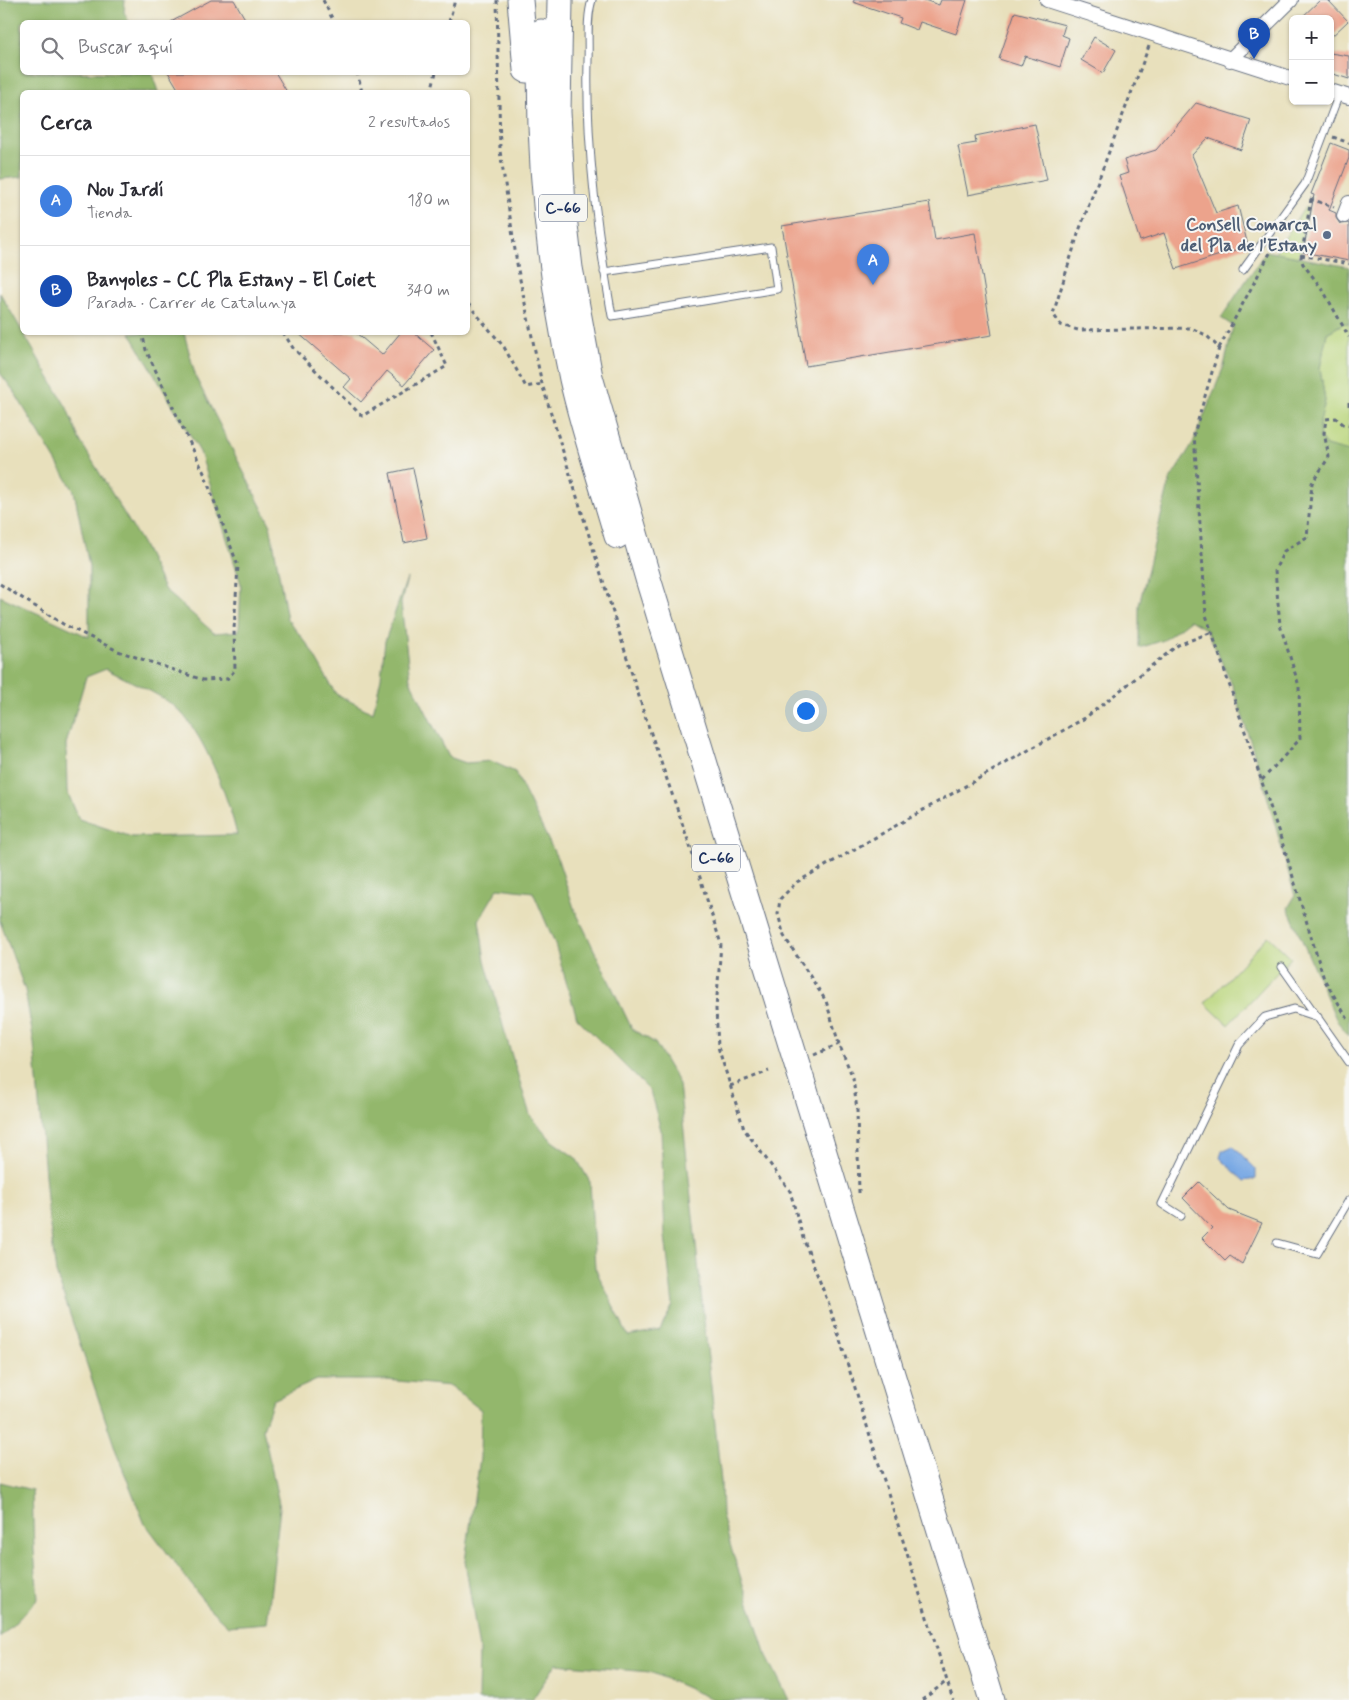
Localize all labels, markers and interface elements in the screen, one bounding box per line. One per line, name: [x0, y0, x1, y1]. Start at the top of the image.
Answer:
map controls: [1289, 15, 1334, 105]
button: +: [1289, 15, 1334, 60]
pin: B: [1238, 18, 1270, 59]
search box: [20, 20, 470, 75]
icon: search: [38, 34, 66, 62]
text: Buscar aquí: [78, 35, 173, 60]
button: −: [1289, 60, 1334, 105]
text: Cerca: [40, 109, 93, 137]
text: 2 resultados: [368, 112, 450, 133]
text: Nou Jardí: [87, 178, 164, 203]
text: A: [51, 190, 61, 211]
text: 180 m: [407, 190, 450, 211]
road number: C-66: [539, 194, 587, 222]
text: Tienda: [87, 203, 132, 224]
place label: Consell Comarcal del Pla de l'Estany: [1181, 213, 1317, 258]
marker: Consell Comarcal del Pla de l'Estany: [1321, 229, 1333, 241]
pin: A: [857, 244, 889, 285]
text: Banyoles - CC Pla Estany - El Coiet: [87, 268, 376, 293]
text: B: [51, 280, 61, 301]
text: 340 m: [406, 280, 450, 301]
text: Parada · Carrer de Catalunya: [87, 293, 297, 314]
your location: [793, 698, 819, 724]
road number: C-66: [692, 844, 740, 871]

